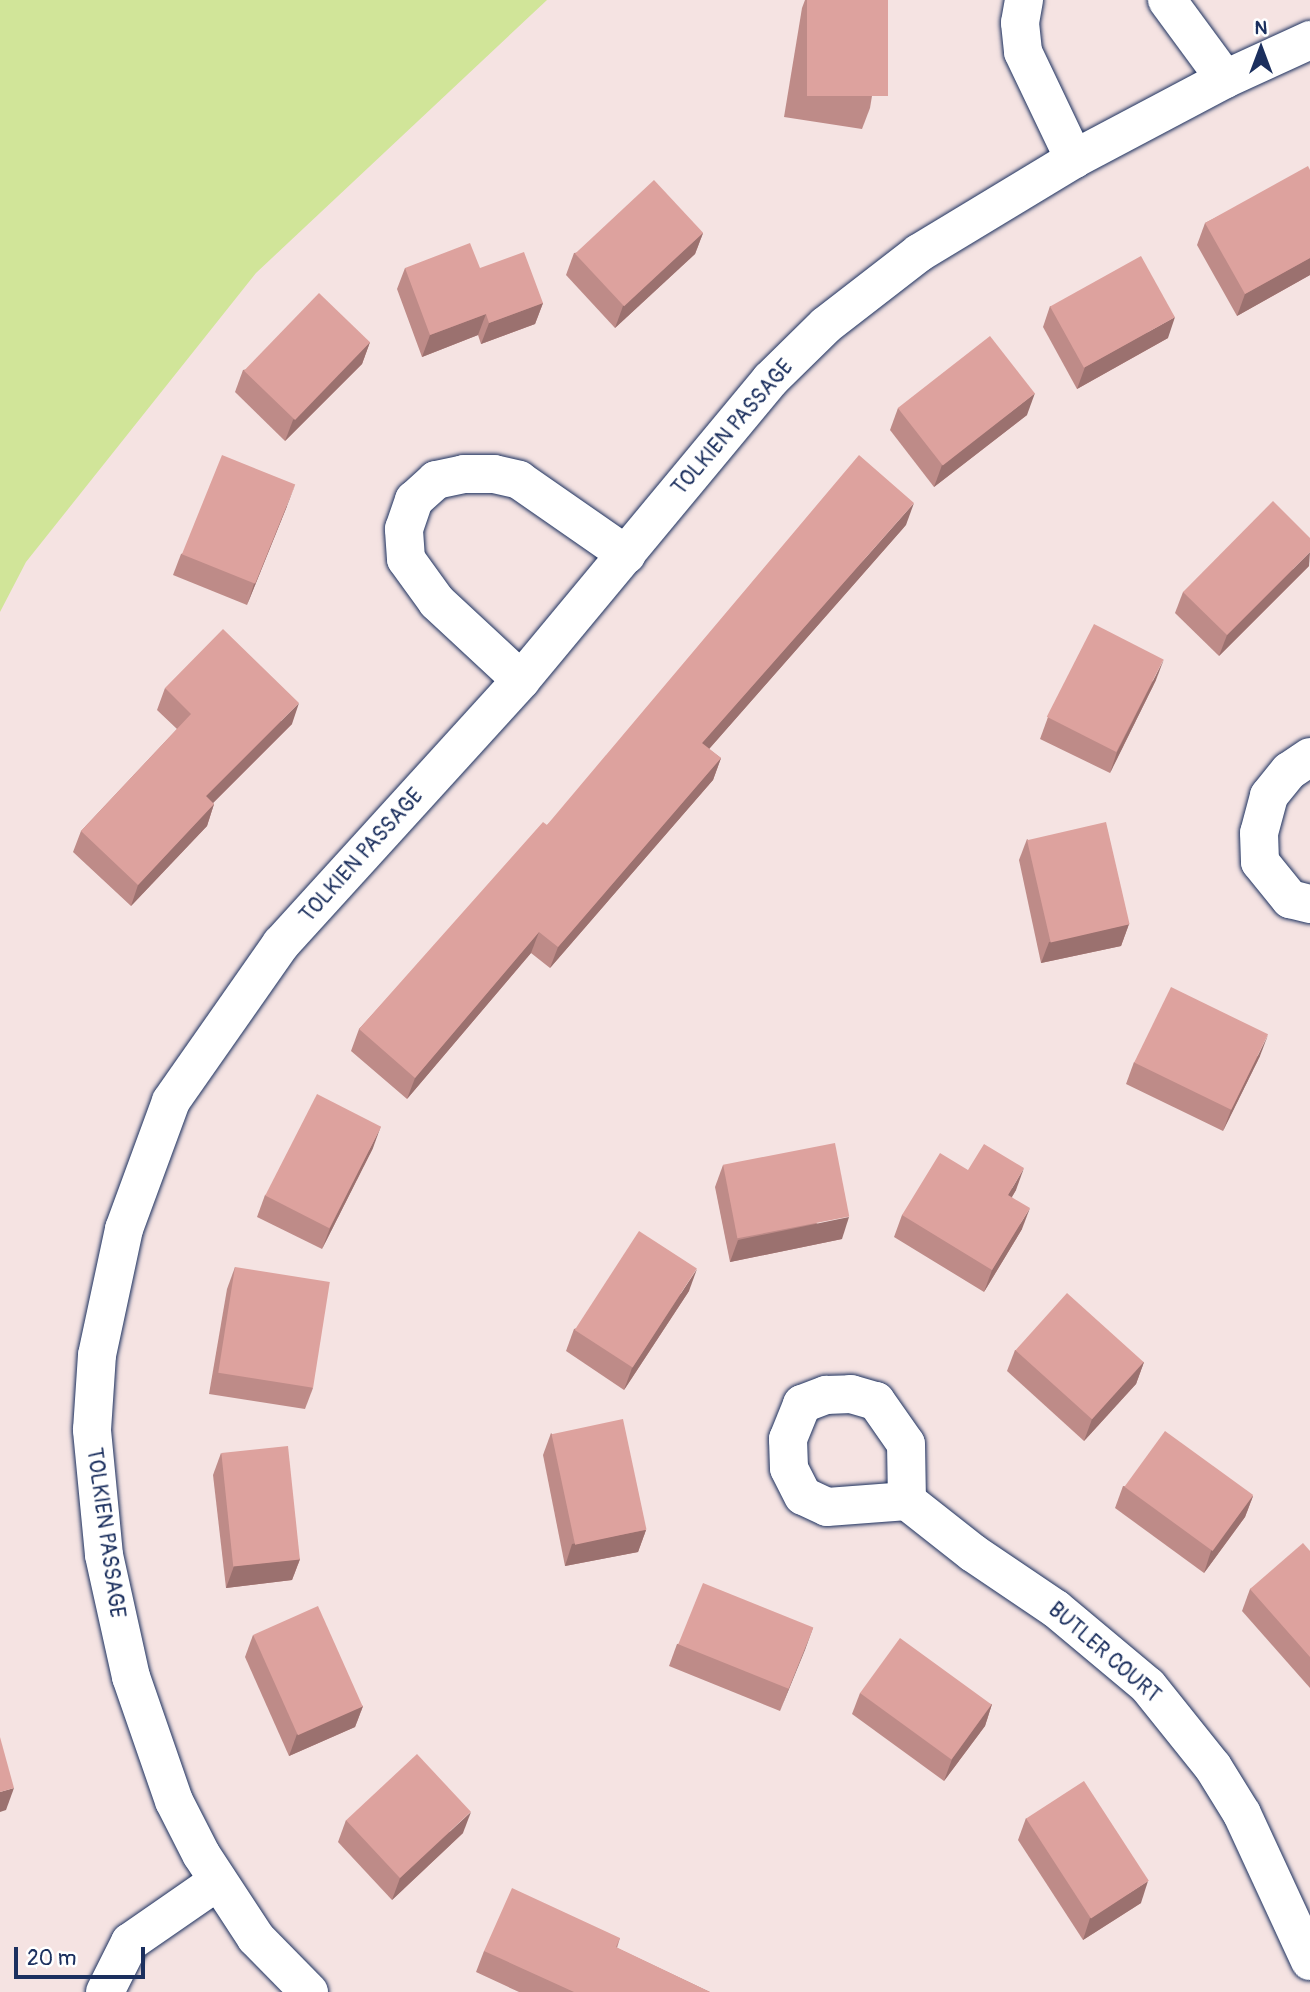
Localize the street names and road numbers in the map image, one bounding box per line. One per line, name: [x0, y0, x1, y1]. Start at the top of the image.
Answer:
street label: TOLKIEN PASSAGE: [667, 355, 799, 501]
street label: TOLKIEN PASSAGE: [295, 784, 429, 928]
street label: TOLKIEN PASSAGE: [81, 1446, 129, 1620]
street label: BUTLER COURT: [1043, 1598, 1165, 1708]

